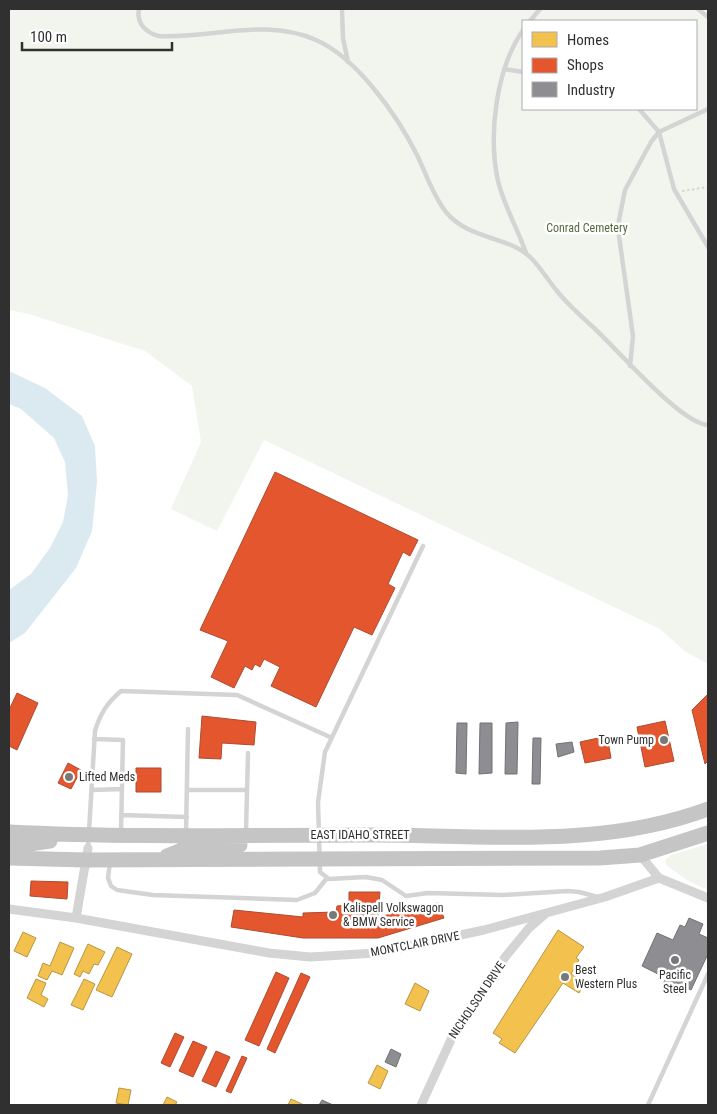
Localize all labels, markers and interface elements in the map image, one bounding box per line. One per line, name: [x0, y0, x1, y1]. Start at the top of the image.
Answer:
scale bar: [22, 20, 172, 52]
legend: [522, 20, 697, 110]
text: 100 m: [30, 28, 67, 46]
text: Homes: [567, 31, 609, 49]
text: Shops: [567, 56, 604, 74]
text: Industry: [567, 81, 615, 99]
park label: Conrad Cemetery: [546, 221, 628, 235]
place label: Town Pump: [599, 733, 654, 747]
marker: Town Pump: [658, 734, 670, 746]
place label: Lifted Meds: [79, 770, 135, 784]
marker: Lifted Meds: [63, 771, 75, 783]
street label: EAST IDAHO STREET: [310, 828, 410, 842]
place label: Kalispell Volkswagon & BMW Service: [343, 901, 444, 929]
marker: Kalispell Volkswagon & BMW Service: [327, 909, 339, 921]
street label: MONTCLAIR DRIVE: [369, 929, 461, 959]
marker: Pacific Steel: [669, 954, 681, 966]
street label: NICHOLSON DRIVE: [446, 959, 508, 1041]
place label: Best Western Plus: [575, 963, 637, 991]
place label: Pacific Steel: [659, 968, 691, 996]
marker: Best Western Plus: [559, 971, 571, 983]

